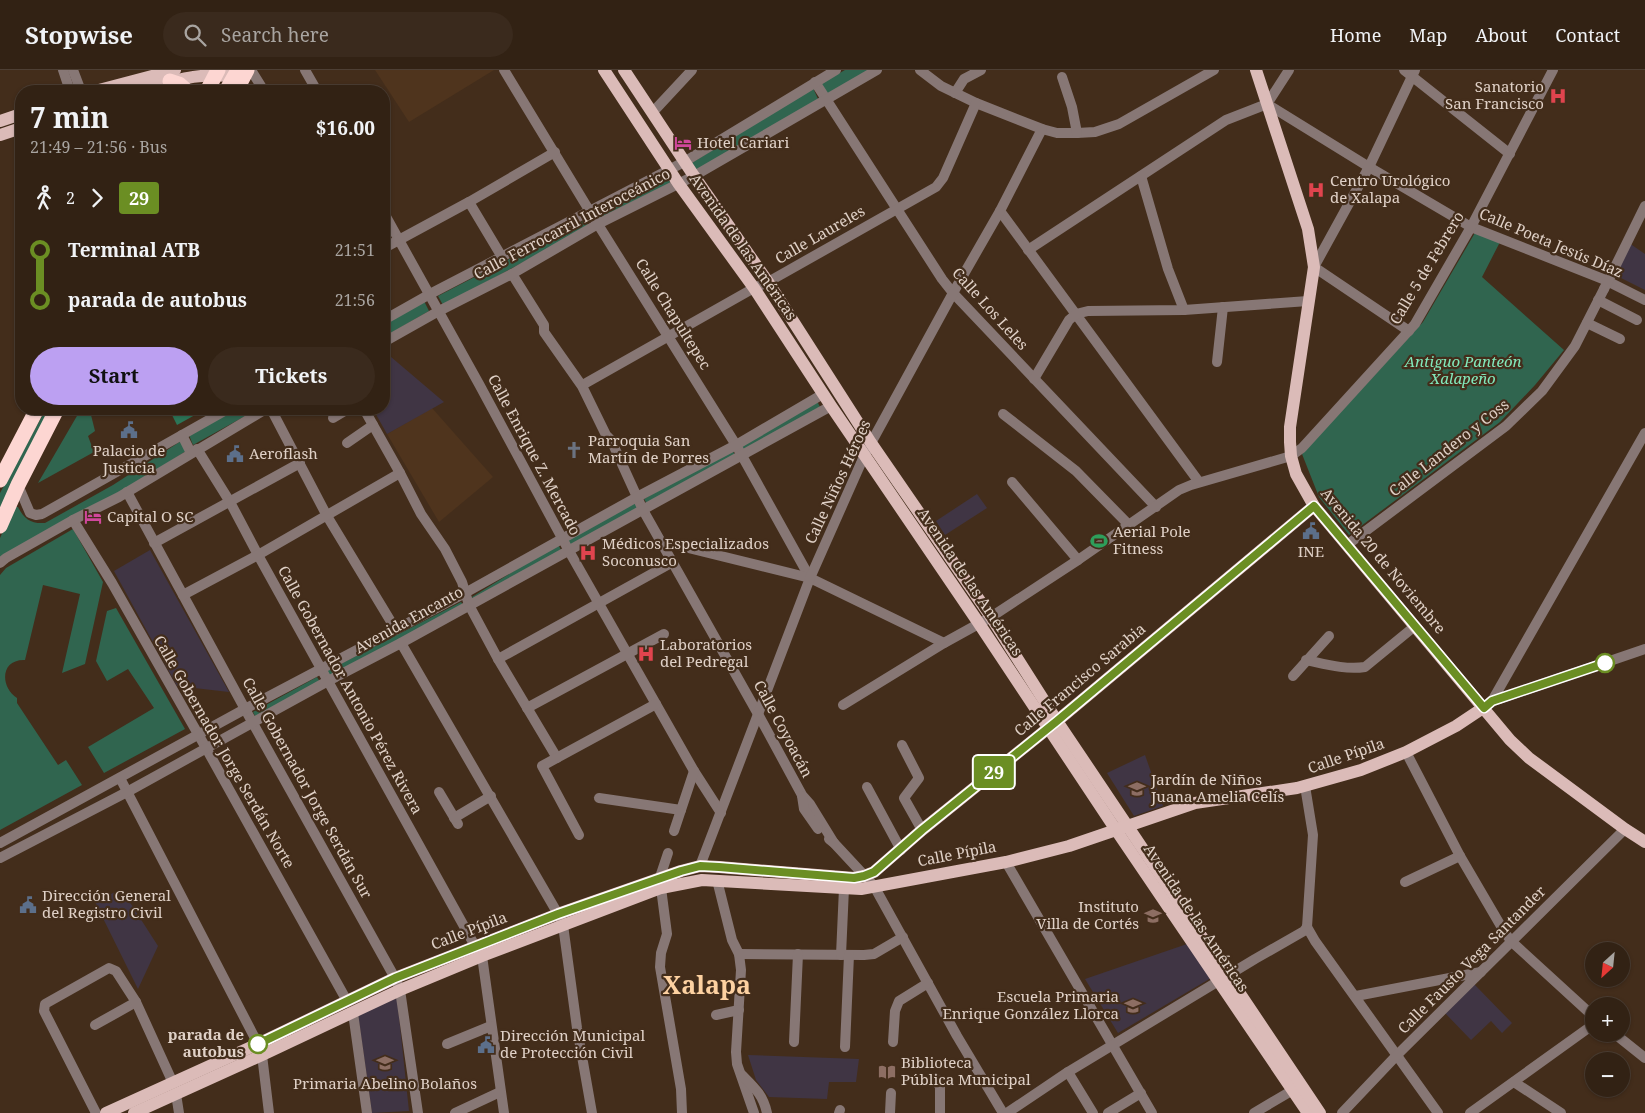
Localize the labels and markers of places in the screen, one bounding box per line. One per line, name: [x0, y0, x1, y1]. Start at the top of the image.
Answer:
place label: Sanatorio San Francisco: [1445, 76, 1544, 113]
hospital icon: Sanatorio San Francisco: [1548, 86, 1568, 106]
place label: Hotel Cariari: [697, 132, 789, 152]
hotel icon: Hotel Cariari: [673, 133, 693, 153]
place label: Centro Urológico de Xalapa: [1330, 170, 1451, 207]
hospital icon: Centro Urológico de Xalapa: [1306, 180, 1326, 200]
public building icon: Palacio de Justicia: [119, 420, 139, 440]
place label: Parroquia San Martín de Porres: [588, 430, 709, 467]
place label: Palacio de Justicia: [93, 440, 165, 477]
church icon: Parroquia San Martín de Porres: [564, 440, 584, 460]
place label: Aeroflash: [249, 443, 318, 463]
public building icon: Aeroflash: [225, 444, 245, 464]
place label: Capital O SC: [107, 506, 193, 526]
hotel icon: Capital O SC: [83, 507, 103, 527]
place label: Aerial Pole Fitness: [1113, 521, 1191, 558]
public building icon: INE: [1301, 521, 1321, 541]
sports icon: Aerial Pole Fitness: [1089, 531, 1109, 551]
place label: Médicos Especializados Soconusco: [602, 533, 769, 570]
place label: INE: [1298, 541, 1324, 561]
hospital icon: Médicos Especializados Soconusco: [578, 543, 598, 563]
place label: Laboratorios del Pedregal: [660, 634, 752, 671]
hospital icon: Laboratorios del Pedregal: [636, 644, 656, 664]
unlabelled marker: [1595, 653, 1615, 673]
place label: Jardín de Niños Juana Amelia Celís: [1150, 769, 1285, 806]
school or university icon: Jardín de Niños Juana Amelia Celís: [1127, 779, 1147, 799]
place label: Dirección General del Registro Civil: [42, 885, 171, 922]
public building icon: Dirección General del Registro Civil: [18, 895, 38, 915]
place label: Instituto Villa de Cortés: [1036, 896, 1139, 933]
school or university icon: Instituto Villa de Cortés: [1143, 906, 1163, 926]
place label: Escuela Primaria Enrique González Llorca: [943, 986, 1119, 1023]
school or university icon: Escuela Primaria Enrique González Llorca: [1123, 996, 1143, 1016]
place label: parada de autobus: [168, 1024, 244, 1061]
place label: Dirección Municipal de Protección Civil: [500, 1025, 645, 1062]
marker: parada de autobus: [248, 1034, 268, 1054]
public building icon: Dirección Municipal de Protección Civil: [476, 1035, 496, 1055]
place label: Biblioteca Pública Municipal: [901, 1052, 1031, 1089]
school or university icon: Primaria Abelino Bolaños: [375, 1053, 395, 1073]
library icon: Biblioteca Pública Municipal: [877, 1062, 897, 1082]
place label: Primaria Abelino Bolaños: [293, 1073, 477, 1093]

